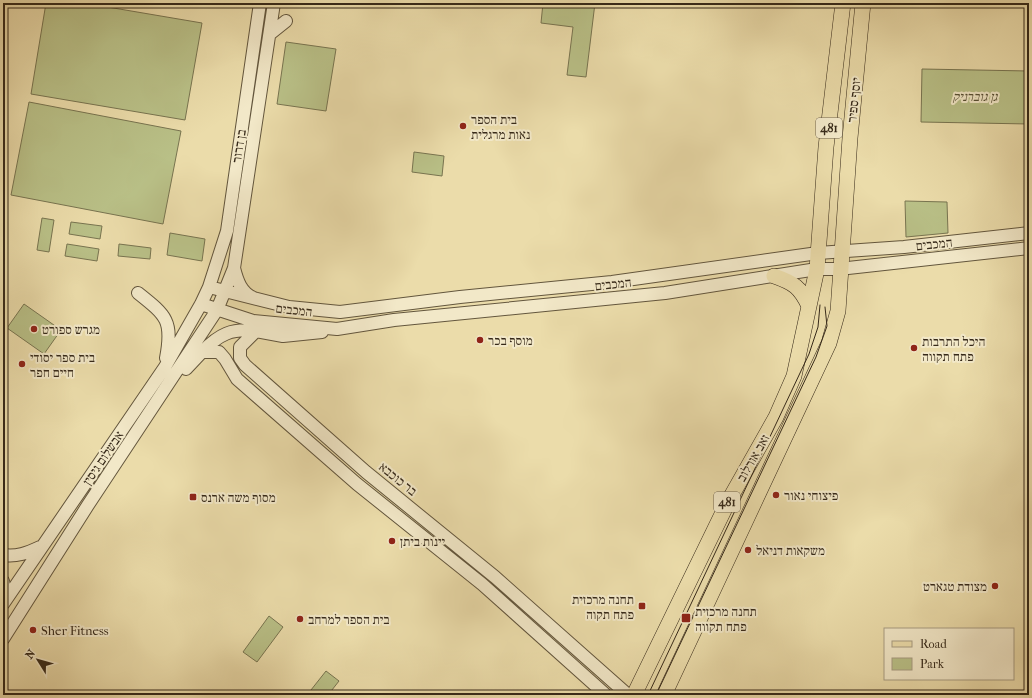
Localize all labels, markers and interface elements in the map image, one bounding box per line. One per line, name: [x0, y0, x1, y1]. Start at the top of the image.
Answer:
street label: יוסף ספיר: [844, 76, 864, 123]
park label: גן גוברניק: [952, 89, 998, 104]
place label: בית הספר נאות מרגלית: [471, 112, 530, 142]
road number: 481: [816, 118, 842, 138]
marker: בית הספר נאות מרגלית: [458, 121, 468, 131]
street label: בן דרור: [229, 128, 249, 164]
street label: המכבים: [915, 235, 953, 253]
street label: המכבים: [594, 275, 632, 293]
street label: המכבים: [275, 301, 313, 319]
place label: מגרש ספורט: [42, 322, 100, 337]
marker: מגרש ספורט: [29, 324, 39, 334]
place label: מוסף בכר: [488, 333, 533, 348]
place label: היכל התרבות פתח תקווה: [922, 334, 985, 364]
marker: מוסף בכר: [475, 335, 485, 345]
marker: היכל התרבות פתח תקווה: [909, 343, 919, 353]
place label: בית ספר יסודי חיים חפר: [30, 350, 95, 380]
marker: בית ספר יסודי חיים חפר: [17, 359, 27, 369]
street label: אבשלום גיסין: [80, 428, 127, 488]
street label: זאב אורלוב: [734, 432, 772, 484]
street label: בר כוכבא: [376, 459, 420, 499]
place label: פיצוחי נאור: [784, 488, 838, 503]
place label: מסוף משה ארנס: [201, 490, 276, 505]
marker: פיצוחי נאור: [771, 490, 781, 500]
marker: מסוף משה ארנס: [188, 492, 198, 502]
road number: 481: [714, 492, 740, 512]
place label: יינות ביתן: [400, 534, 446, 549]
marker: יינות ביתן: [387, 536, 397, 546]
place label: משקאות דניאל: [756, 543, 825, 558]
marker: משקאות דניאל: [743, 545, 753, 555]
place label: מצודת טגארט: [923, 579, 987, 594]
marker: מצודת טגארט: [990, 581, 1000, 591]
place label: תחנה מרכזית פתח תקוה: [572, 592, 634, 622]
marker: תחנה מרכזית פתח תקוה: [637, 601, 647, 611]
place label: תחנה מרכזית פתח תקווה: [695, 604, 757, 634]
place label: בית הספר למרחב: [308, 612, 390, 627]
marker: תחנה מרכזית פתח תקווה: [680, 612, 692, 624]
marker: בית הספר למרחב: [295, 614, 305, 624]
place label: Sher Fitness: [41, 623, 109, 638]
marker: Sher Fitness: [28, 625, 38, 635]
legend: [884, 628, 1014, 680]
text: Road: [920, 637, 947, 651]
north arrow: [18, 640, 58, 680]
text: N: [23, 647, 39, 662]
text: Park: [920, 657, 945, 671]

